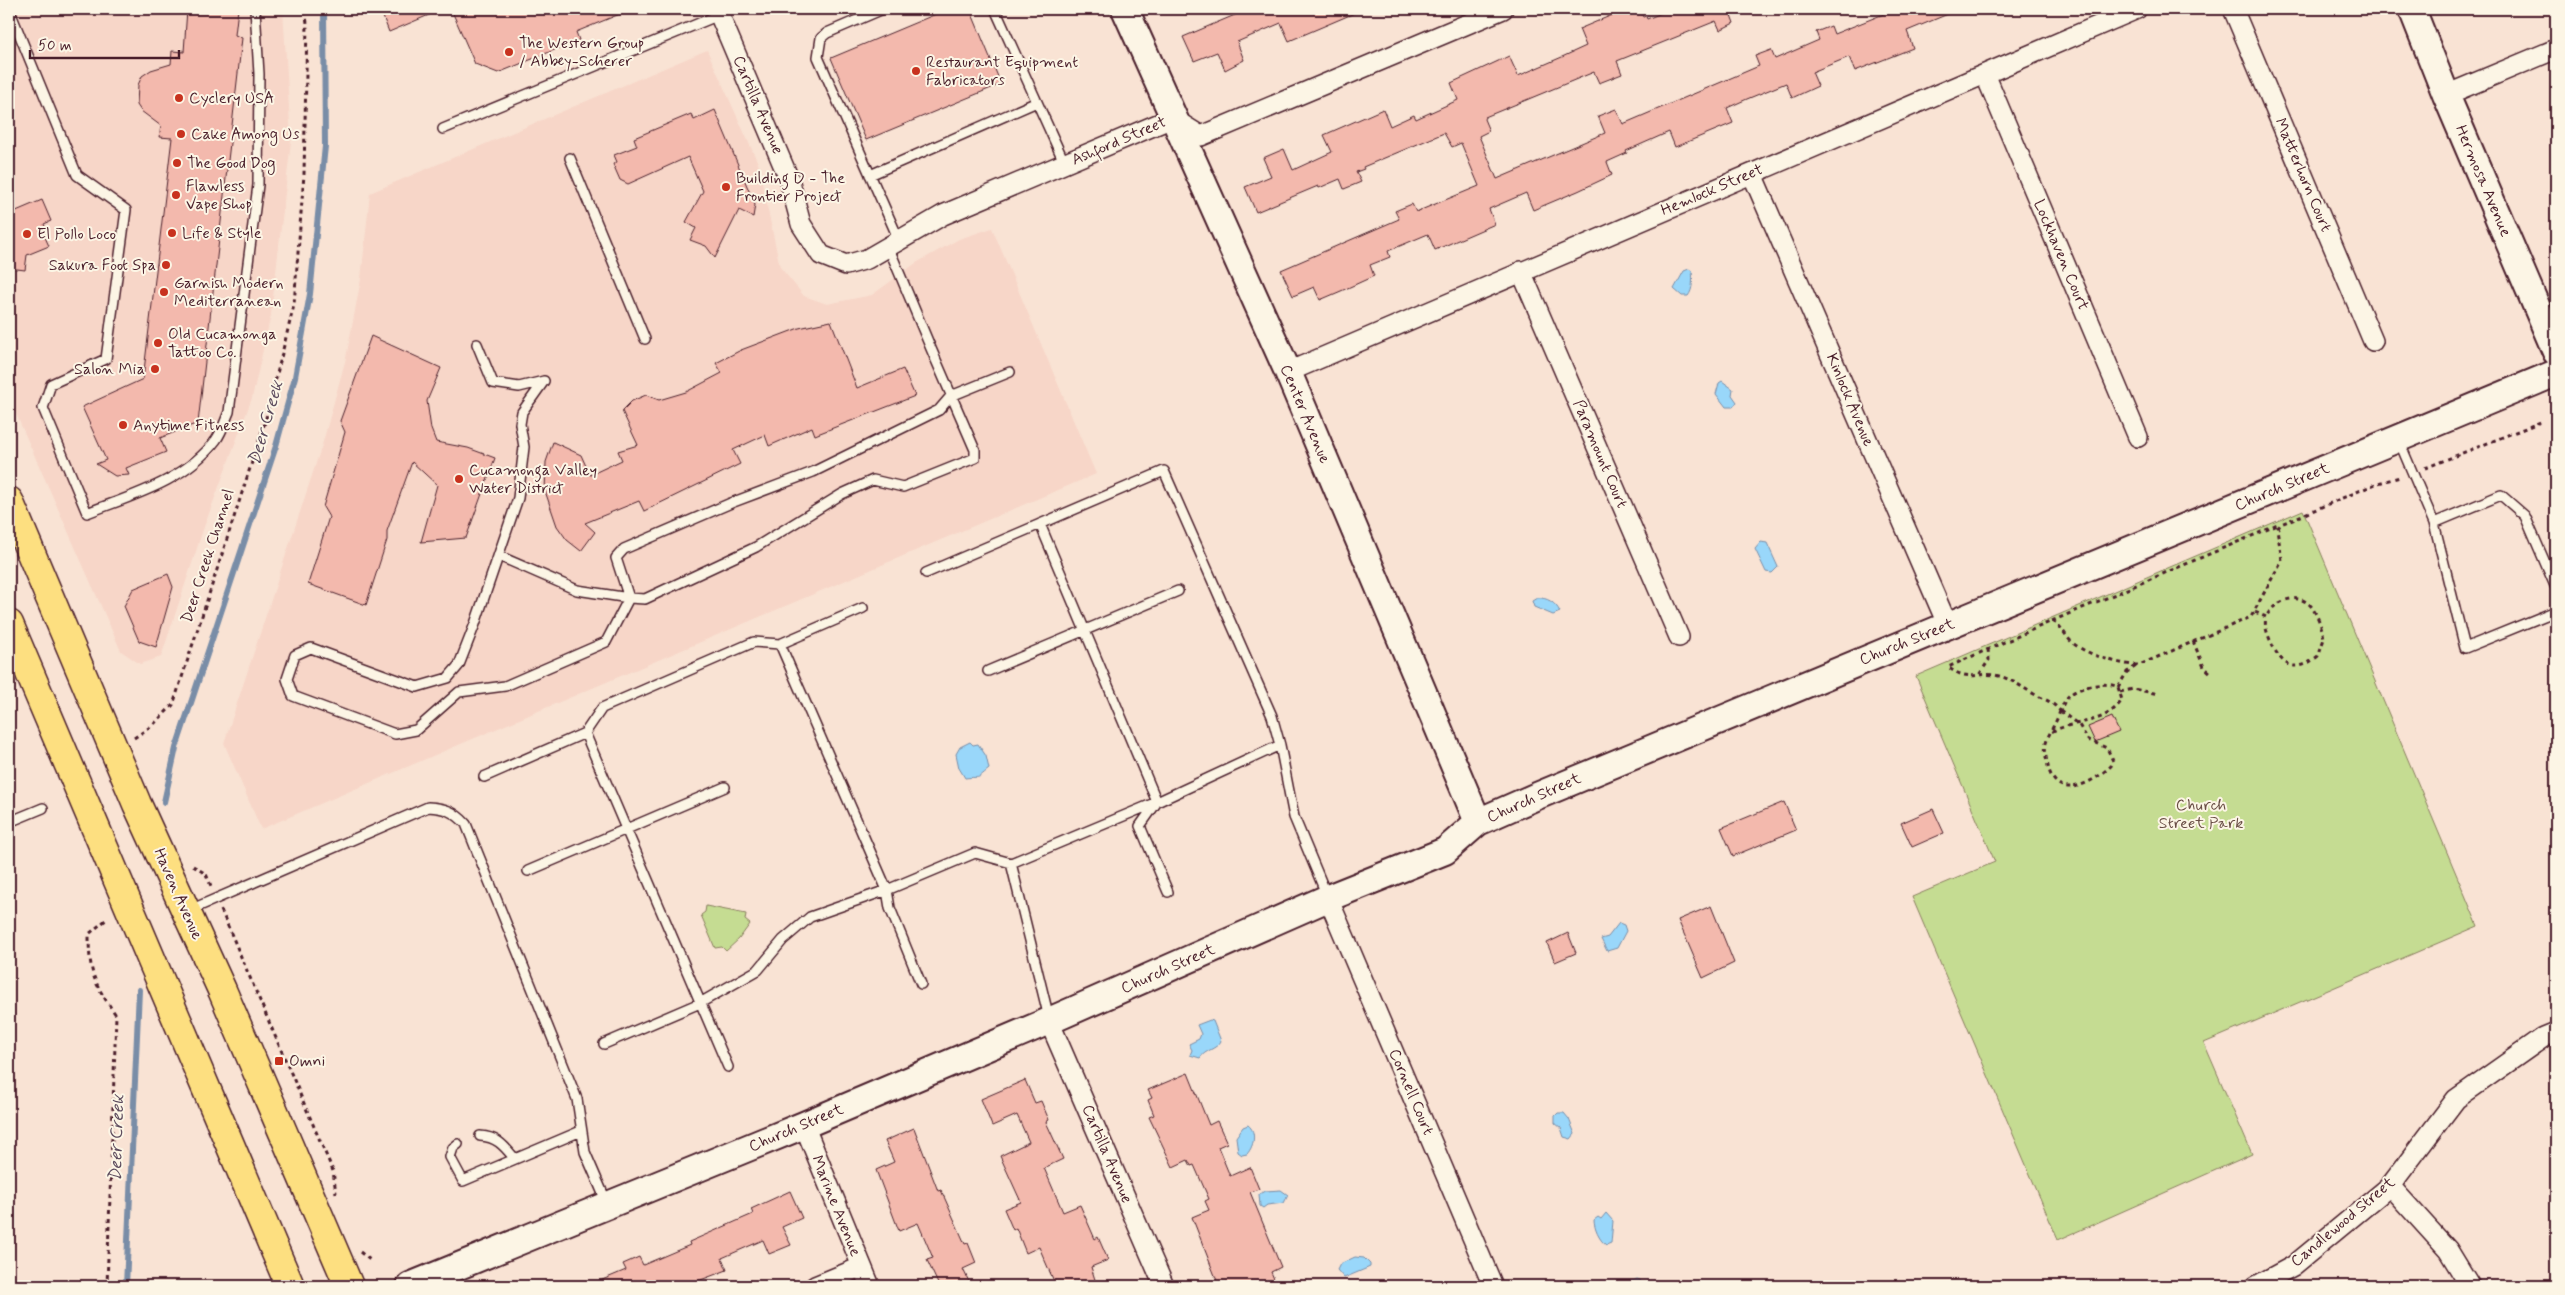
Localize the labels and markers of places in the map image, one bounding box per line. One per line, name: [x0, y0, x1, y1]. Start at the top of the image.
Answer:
place label: The Western Group / Abbey-Scherer: [519, 33, 644, 72]
marker: The Western Group / Abbey-Scherer: [503, 46, 515, 58]
place label: Restaurant Equipment Fabricators: [926, 52, 1078, 91]
marker: Restaurant Equipment Fabricators: [910, 65, 922, 77]
place label: Cyclery USA: [189, 88, 274, 109]
marker: Cyclery USA: [173, 92, 185, 104]
place label: Cake Among Us: [191, 124, 299, 146]
marker: Cake Among Us: [175, 128, 187, 140]
place label: The Good Dog: [187, 153, 276, 175]
marker: The Good Dog: [171, 157, 183, 169]
place label: Building D - The Frontier Project: [736, 168, 845, 207]
place label: Flawless Vape Shop: [186, 176, 252, 215]
marker: Building D - The Frontier Project: [720, 181, 732, 193]
marker: Flawless Vape Shop: [170, 189, 182, 201]
place label: Life & Style: [182, 223, 262, 244]
place label: El Pollo Loco: [37, 224, 116, 245]
marker: Life & Style: [166, 227, 178, 239]
marker: El Pollo Loco: [21, 228, 33, 240]
place label: Sakura Foot Spa: [49, 255, 156, 276]
marker: Sakura Foot Spa: [160, 259, 172, 271]
place label: Garnish Modern Mediterranean: [174, 273, 284, 312]
marker: Garnish Modern Mediterranean: [158, 286, 170, 298]
place label: Old Cucamonga Tattoo Co.: [168, 324, 276, 363]
marker: Old Cucamonga Tattoo Co.: [152, 337, 164, 349]
place label: Salon Mia: [74, 359, 145, 380]
marker: Salon Mia: [149, 363, 161, 375]
place label: Anytime Fitness: [133, 415, 244, 436]
marker: Anytime Fitness: [117, 419, 129, 431]
place label: Cucamonga Valley Water District: [469, 460, 597, 499]
marker: Cucamonga Valley Water District: [453, 473, 465, 485]
place label: Omni: [289, 1051, 325, 1072]
marker: Omni: [273, 1055, 285, 1067]

